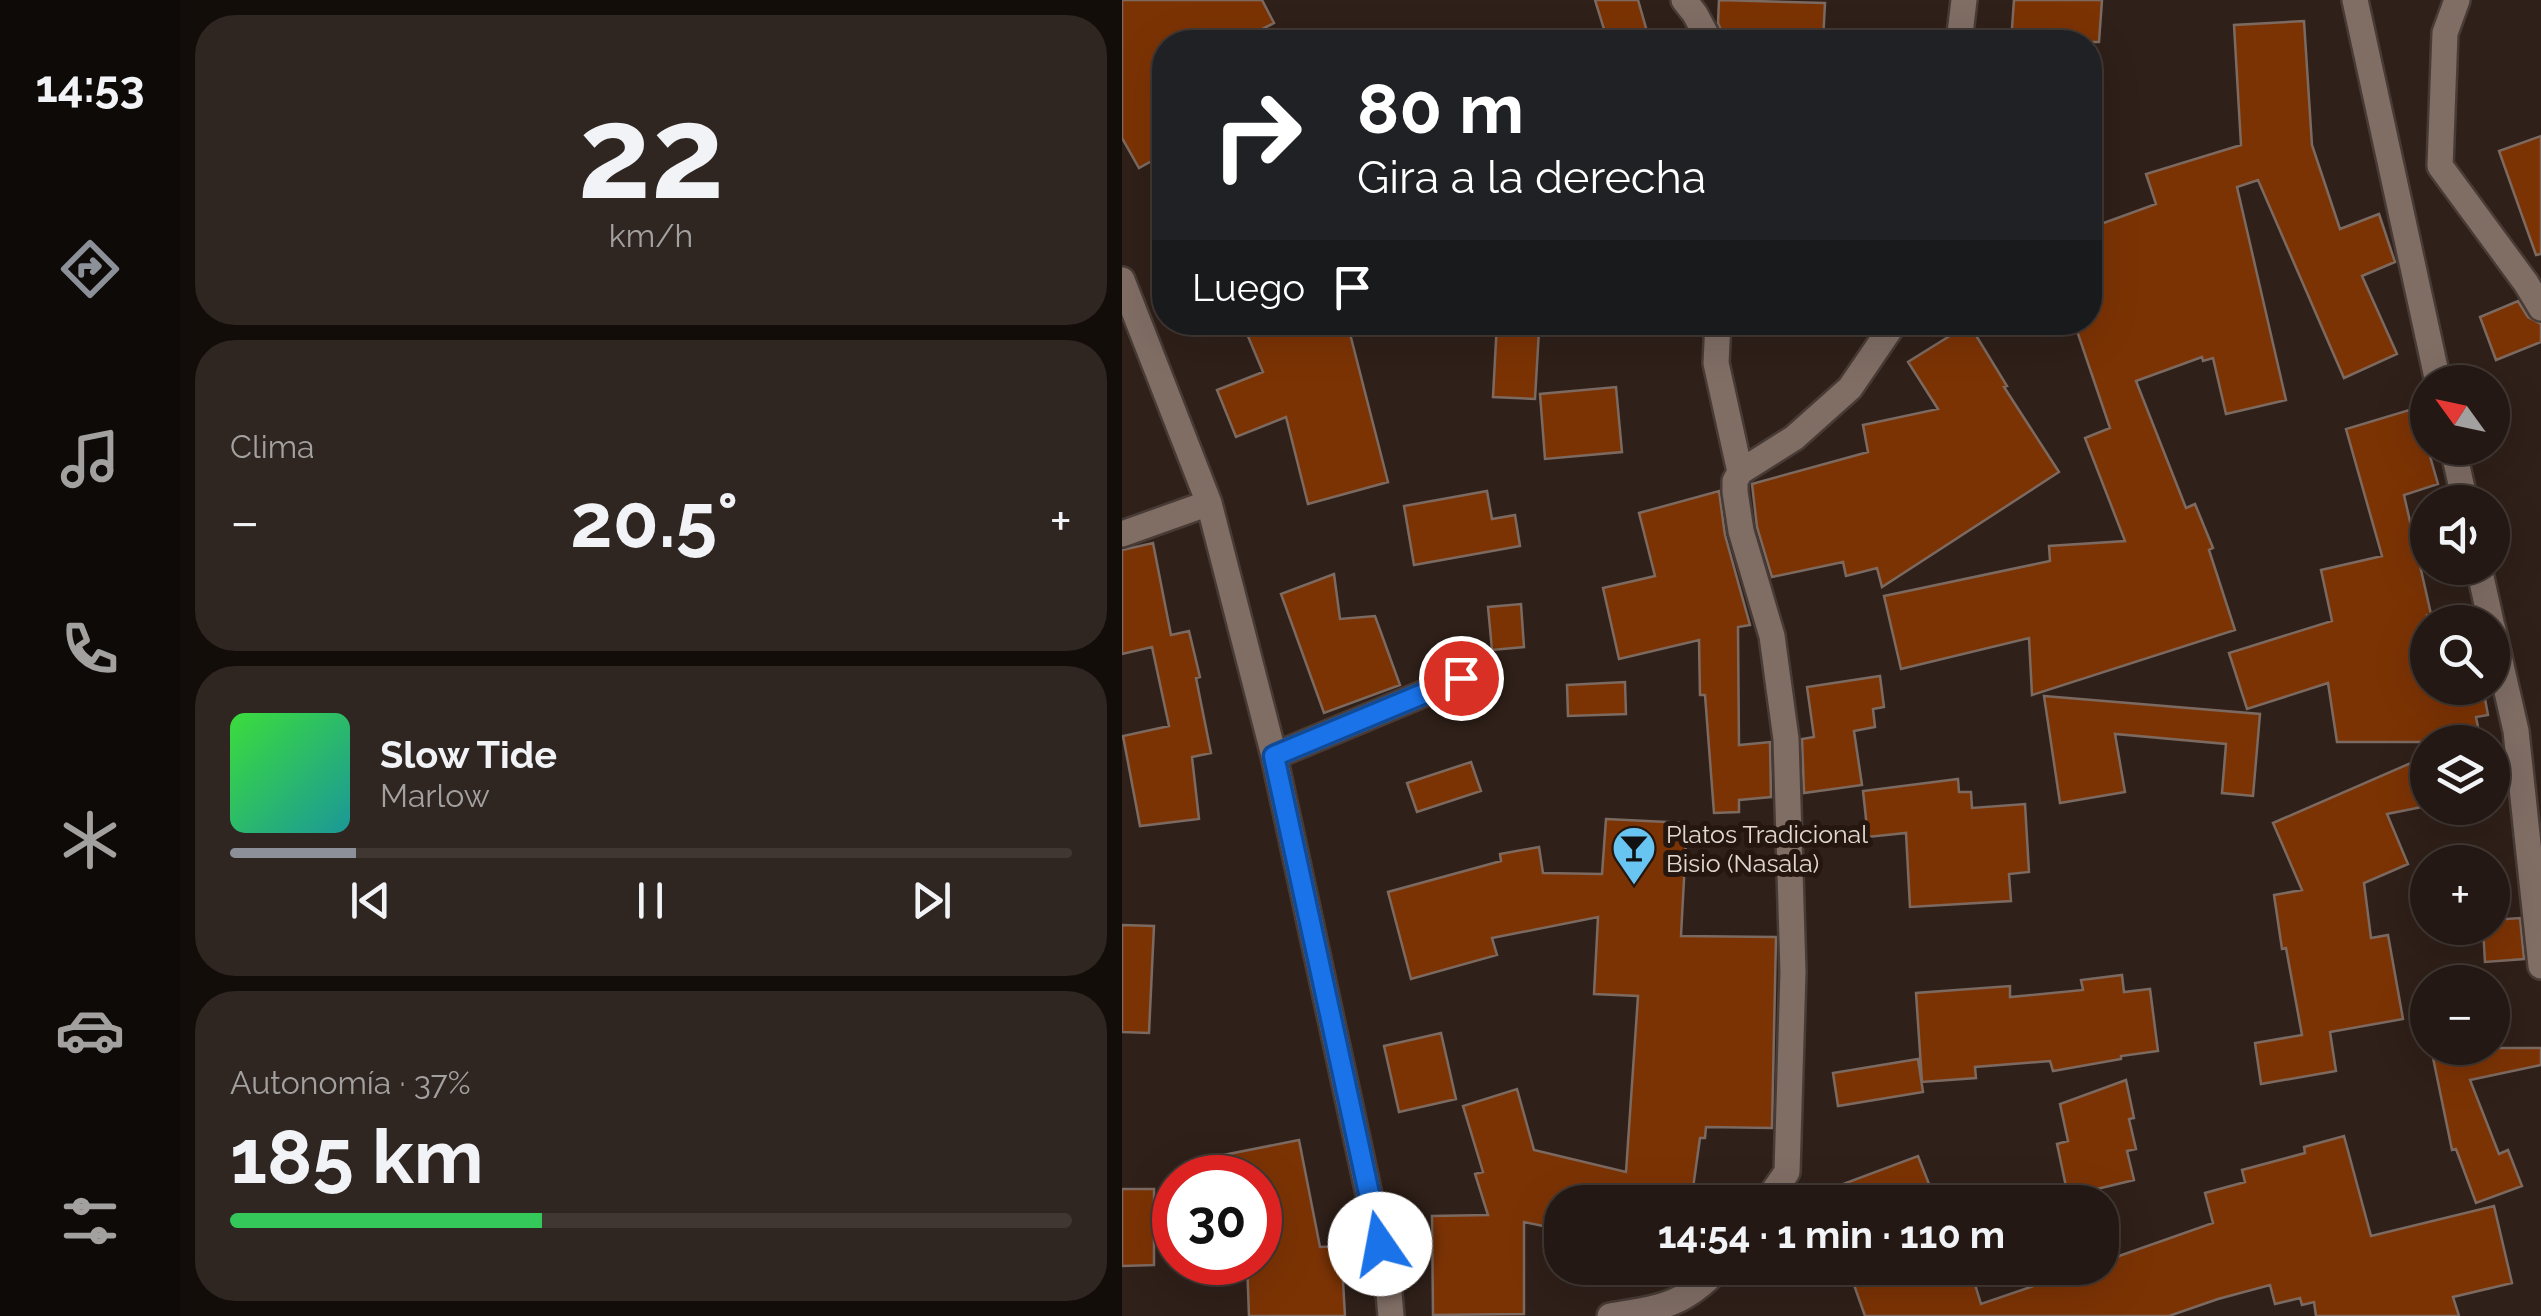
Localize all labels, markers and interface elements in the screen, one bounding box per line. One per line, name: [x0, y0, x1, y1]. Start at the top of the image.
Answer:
text: 14:53: [35, 60, 145, 113]
text: 80 m: [1357, 67, 1524, 149]
icon: right: [1192, 70, 1322, 200]
text: 22: [578, 76, 724, 228]
text: Gira a la derecha: [1357, 151, 1706, 204]
text: km/h: [609, 217, 693, 254]
icon: directions: [55, 234, 125, 304]
icon: arrive: [1325, 260, 1380, 315]
text: Luego: [1192, 265, 1305, 310]
north arrow: [2410, 365, 2510, 465]
map controls: [2410, 365, 2510, 1065]
icon: music: [55, 424, 125, 494]
text: Clima: [230, 428, 314, 465]
text: 20.5°: [570, 476, 738, 565]
button: sound: [2410, 485, 2510, 585]
text: −: [230, 489, 260, 554]
text: +: [1049, 489, 1072, 554]
button: search: [2410, 605, 2510, 705]
icon: phone: [55, 614, 125, 684]
pin: [1419, 636, 1504, 721]
icon: arrive: [1434, 651, 1489, 706]
button: layers: [2410, 725, 2510, 825]
text: Slow Tide: [380, 732, 557, 777]
text: Marlow: [380, 777, 490, 814]
icon: climate: [55, 805, 125, 875]
place label: Platos Tradicional Bisio (Nasala): [1666, 819, 1868, 878]
bar icon: Platos Tradicional Bisio (Nasala): [1611, 825, 1657, 886]
button: +: [2410, 845, 2510, 945]
icon: previous: [343, 873, 398, 928]
icon: pause: [623, 873, 678, 928]
icon: next: [904, 873, 959, 928]
button: −: [2410, 965, 2510, 1065]
icon: car: [55, 995, 125, 1065]
text: Autonomía · 37%: [230, 1064, 471, 1101]
text: 185 km: [230, 1112, 484, 1201]
speed limit sign: 30: [1152, 1155, 1282, 1285]
icon: filters: [55, 1186, 125, 1256]
position arrow: [1328, 1192, 1432, 1296]
text: 14:54 · 1 min · 110 m: [1658, 1212, 2005, 1257]

